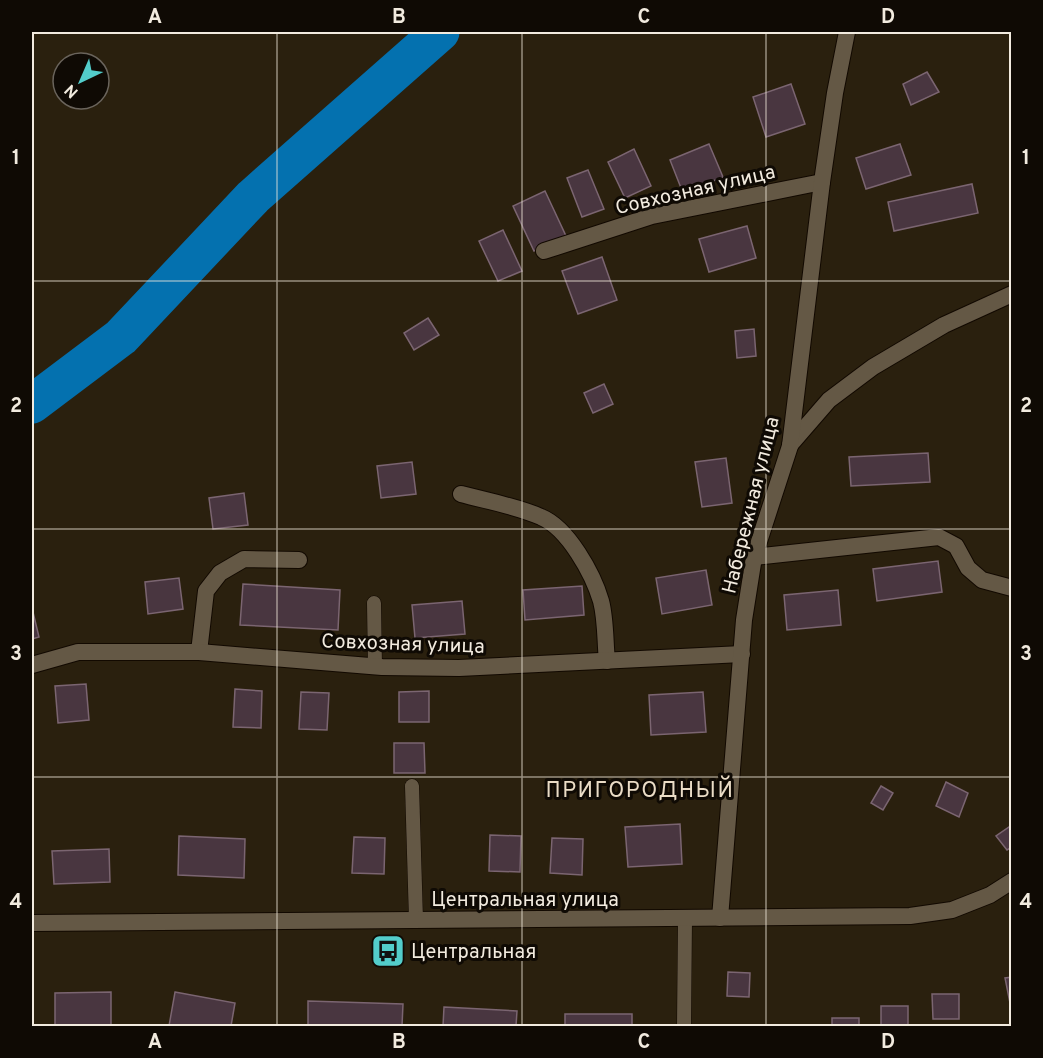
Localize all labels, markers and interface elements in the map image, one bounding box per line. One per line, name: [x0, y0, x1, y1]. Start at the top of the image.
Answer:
text: A: [148, 5, 162, 31]
text: B: [392, 5, 406, 31]
text: C: [638, 5, 650, 31]
text: D: [881, 5, 895, 31]
north arrow: [51, 51, 111, 111]
text: N: [61, 79, 83, 102]
text: 1: [12, 146, 20, 172]
text: 1: [1022, 146, 1030, 172]
street label: Совхозная улица: [613, 160, 778, 222]
text: 2: [10, 394, 22, 420]
text: 2: [1020, 394, 1032, 420]
street label: Набережная улица: [717, 414, 787, 597]
street label: Совхозная улица: [321, 629, 485, 661]
text: 3: [10, 642, 22, 668]
text: 3: [1020, 642, 1032, 668]
district label: ПРИГОРОДНЫЙ: [546, 775, 734, 805]
street label: Центральная улица: [431, 888, 619, 914]
text: 4: [10, 890, 22, 916]
text: 4: [1020, 890, 1032, 916]
bus stop icon: Центральная: [370, 933, 406, 969]
place label: Центральная: [411, 940, 536, 966]
text: A: [148, 1030, 162, 1056]
text: B: [392, 1030, 406, 1056]
text: C: [638, 1030, 650, 1056]
text: D: [881, 1030, 895, 1056]

